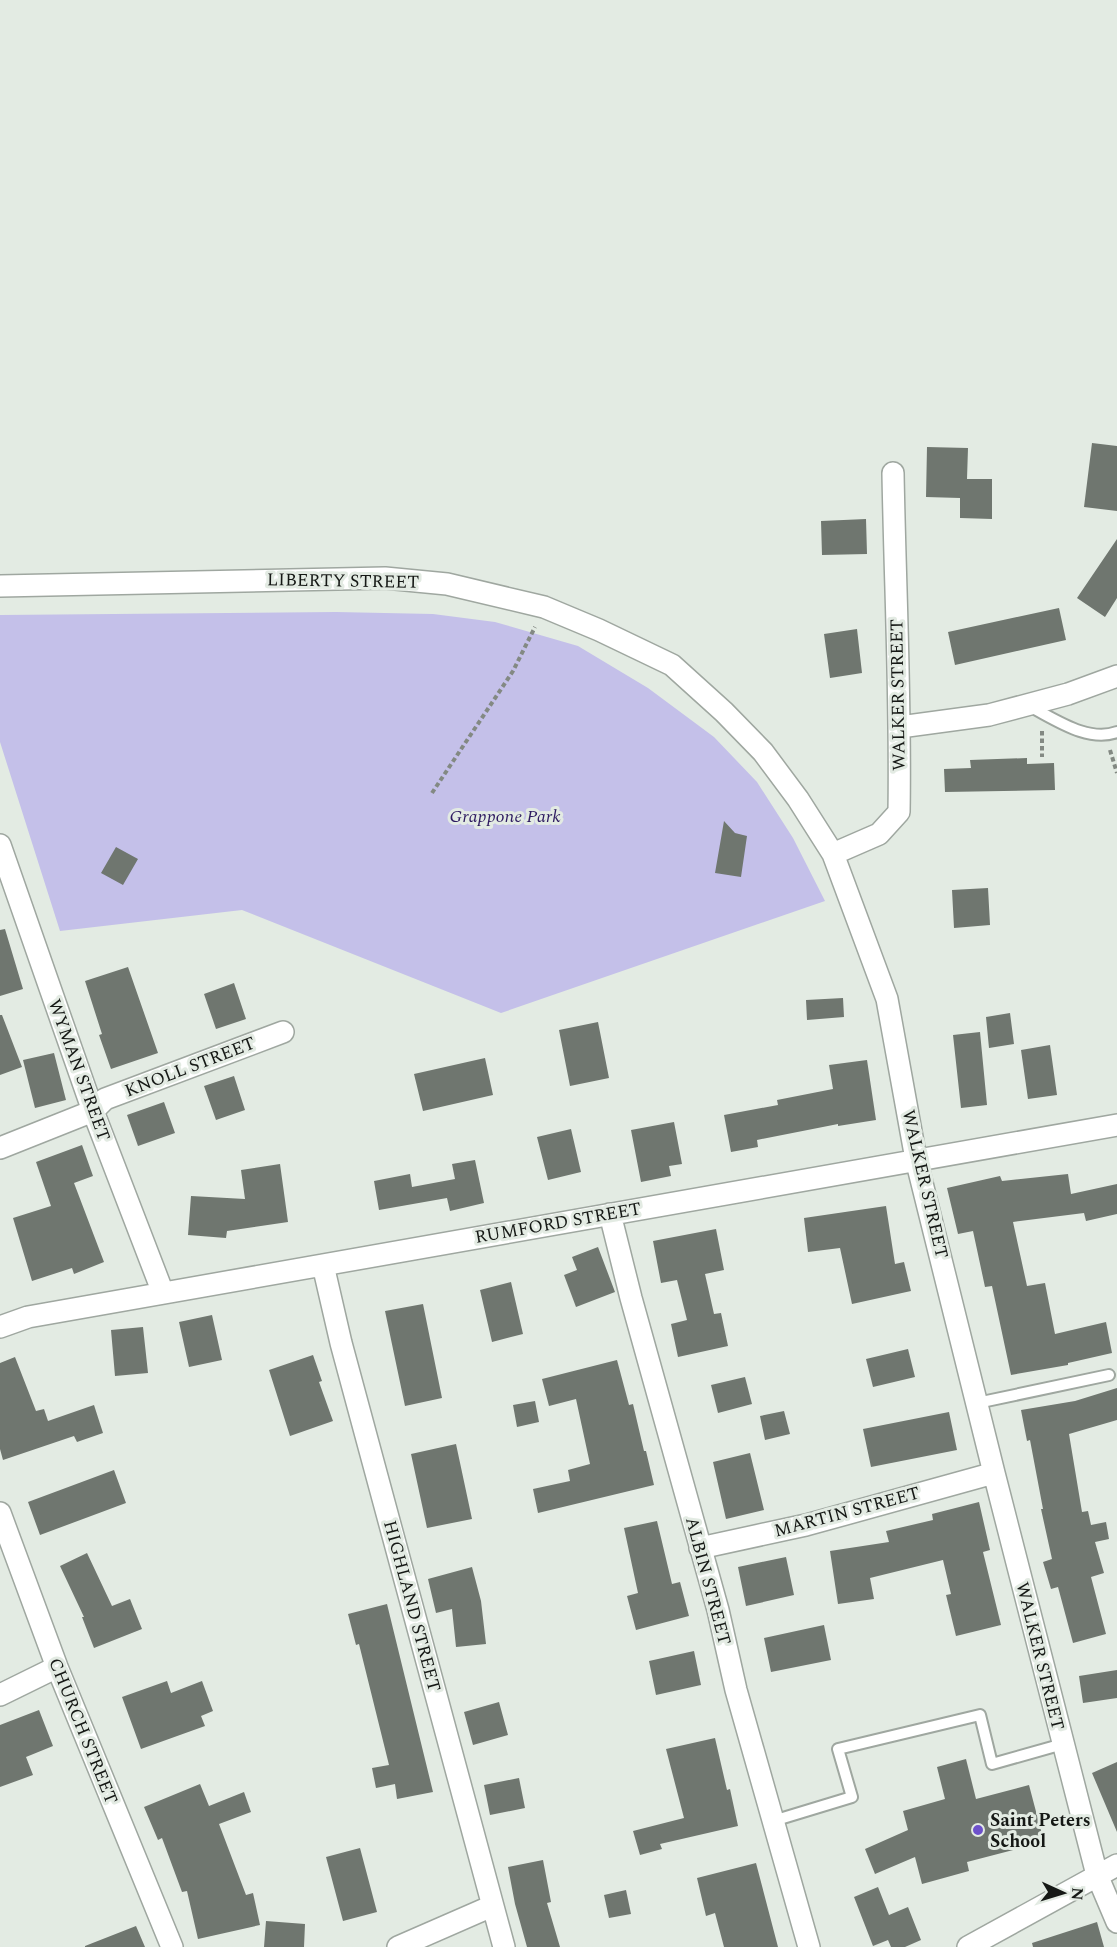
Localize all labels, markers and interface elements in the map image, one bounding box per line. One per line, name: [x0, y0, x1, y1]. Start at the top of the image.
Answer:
street label: LIBERTY STREET: [267, 566, 419, 596]
street label: WALKER STREET: [883, 619, 913, 771]
park label: Grappone Park: [449, 803, 561, 830]
street label: WYMAN STREET: [41, 995, 117, 1145]
street label: KNOLL STREET: [121, 1030, 259, 1104]
street label: WALKER STREET: [895, 1107, 955, 1261]
street label: RUMFORD STREET: [473, 1195, 643, 1251]
street label: MARTIN STREET: [771, 1480, 923, 1544]
street label: ALBIN STREET: [678, 1514, 738, 1648]
street label: HIGHLAND STREET: [376, 1517, 448, 1695]
street label: WALKER STREET: [1009, 1579, 1071, 1733]
street label: CHURCH STREET: [41, 1654, 125, 1808]
place label: Saint Peters School: [990, 1807, 1091, 1855]
marker: Saint Peters School: [971, 1823, 985, 1837]
north arrow: [1033, 1863, 1093, 1923]
text: N: [1065, 1887, 1089, 1901]

